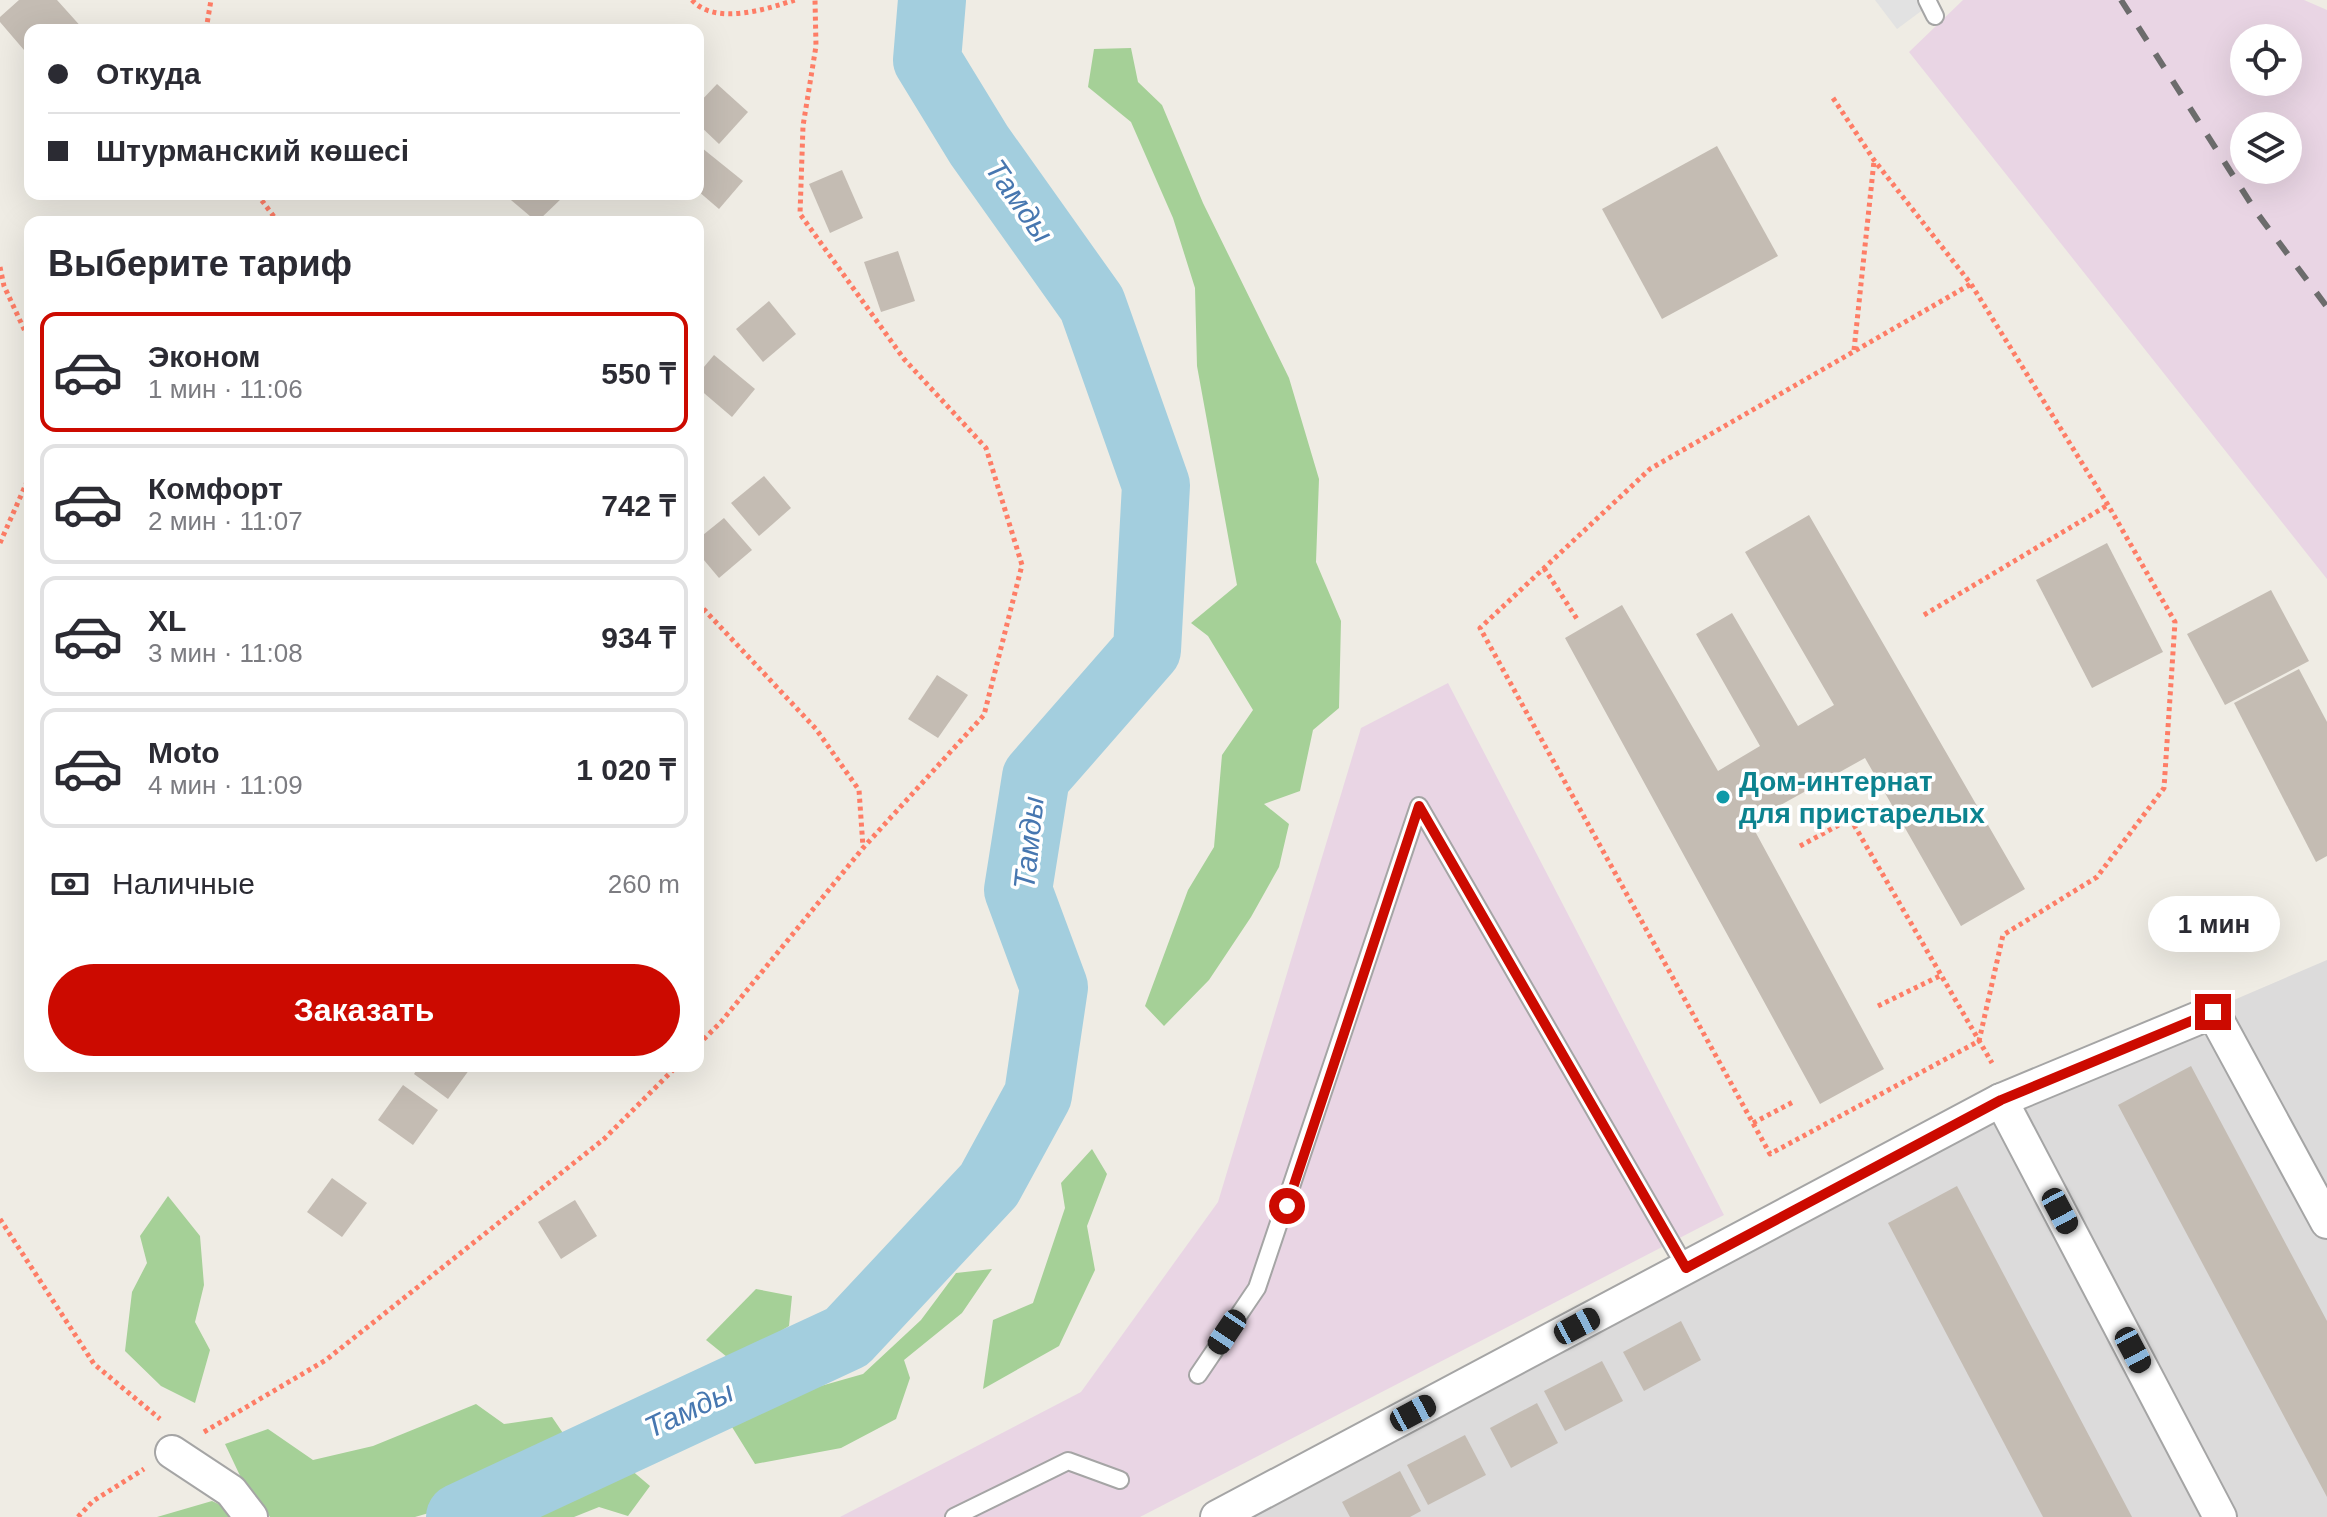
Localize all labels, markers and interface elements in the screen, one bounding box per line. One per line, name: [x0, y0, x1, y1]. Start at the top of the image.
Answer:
map controls: [2230, 24, 2302, 184]
button: locate: [2230, 24, 2302, 96]
text: Откуда: [96, 57, 201, 90]
button: layers: [2230, 112, 2302, 184]
text: Штурманский көшесі: [96, 134, 409, 167]
water label: Тамды: [979, 153, 1060, 249]
text: Выберите тариф: [48, 243, 352, 284]
icon: car: [52, 336, 124, 408]
text: Эконом: [148, 340, 261, 373]
text: 550 ₸: [601, 357, 676, 390]
text: 1 мин · 11:06: [148, 374, 303, 404]
icon: car: [52, 468, 124, 540]
text: Комфорт: [148, 472, 283, 505]
text: 742 ₸: [601, 489, 676, 522]
text: 2 мин · 11:07: [148, 506, 303, 536]
icon: car: [52, 600, 124, 672]
text: XL: [148, 604, 186, 637]
text: 934 ₸: [601, 621, 676, 654]
text: 3 мин · 11:08: [148, 638, 303, 668]
icon: car: [52, 732, 124, 804]
text: Moto: [148, 736, 220, 769]
text: 1 020 ₸: [576, 753, 676, 786]
place label: Дом-интернат для пристарелых: [1739, 766, 1985, 829]
text: 4 мин · 11:09: [148, 770, 303, 800]
marker: Дом-интернат для пристарелых: [1714, 788, 1732, 806]
water label: Тамды: [1007, 795, 1050, 891]
icon: cash: [48, 862, 92, 906]
text: Наличные: [112, 867, 255, 900]
text: 260 m: [608, 869, 680, 899]
callout: 1 мин: [2147, 896, 2279, 952]
text: 1 мин: [2178, 909, 2250, 939]
button: Заказать: [48, 964, 680, 1056]
route end: [2195, 994, 2231, 1030]
car: [2038, 1184, 2082, 1238]
route start: [1269, 1188, 1305, 1224]
car: [1550, 1304, 1604, 1348]
car: [1204, 1305, 1250, 1359]
car: [2111, 1323, 2155, 1377]
water label: Тамды: [639, 1375, 738, 1444]
car: [1386, 1391, 1440, 1435]

